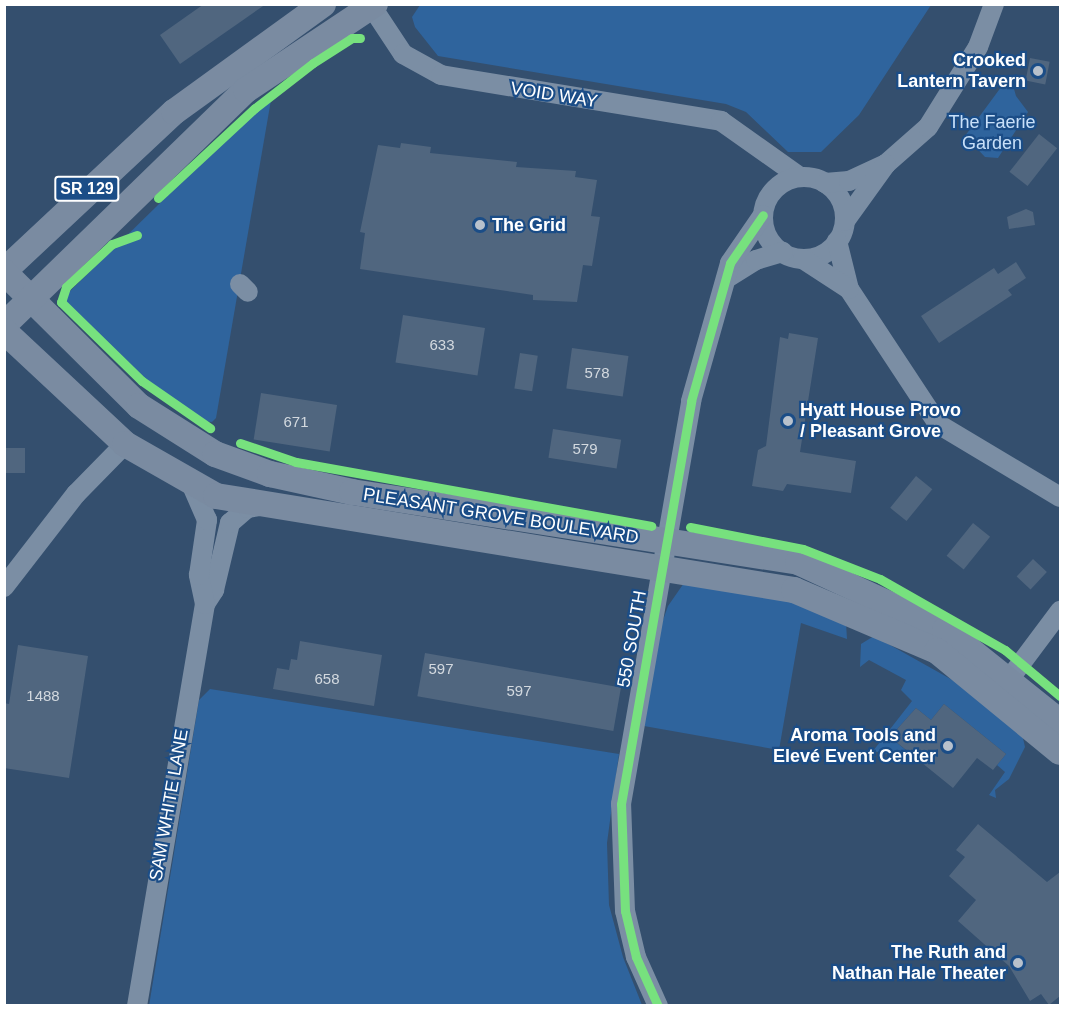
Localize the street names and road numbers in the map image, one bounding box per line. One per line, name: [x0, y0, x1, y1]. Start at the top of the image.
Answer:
street label: VOID WAY: [509, 77, 599, 113]
road number: SR 129: [54, 176, 120, 202]
street label: PLEASANT GROVE BOULEVARD: [362, 484, 640, 548]
street label: 550 SOUTH: [613, 589, 651, 689]
street label: SAM WHITE LANE: [145, 727, 193, 883]

